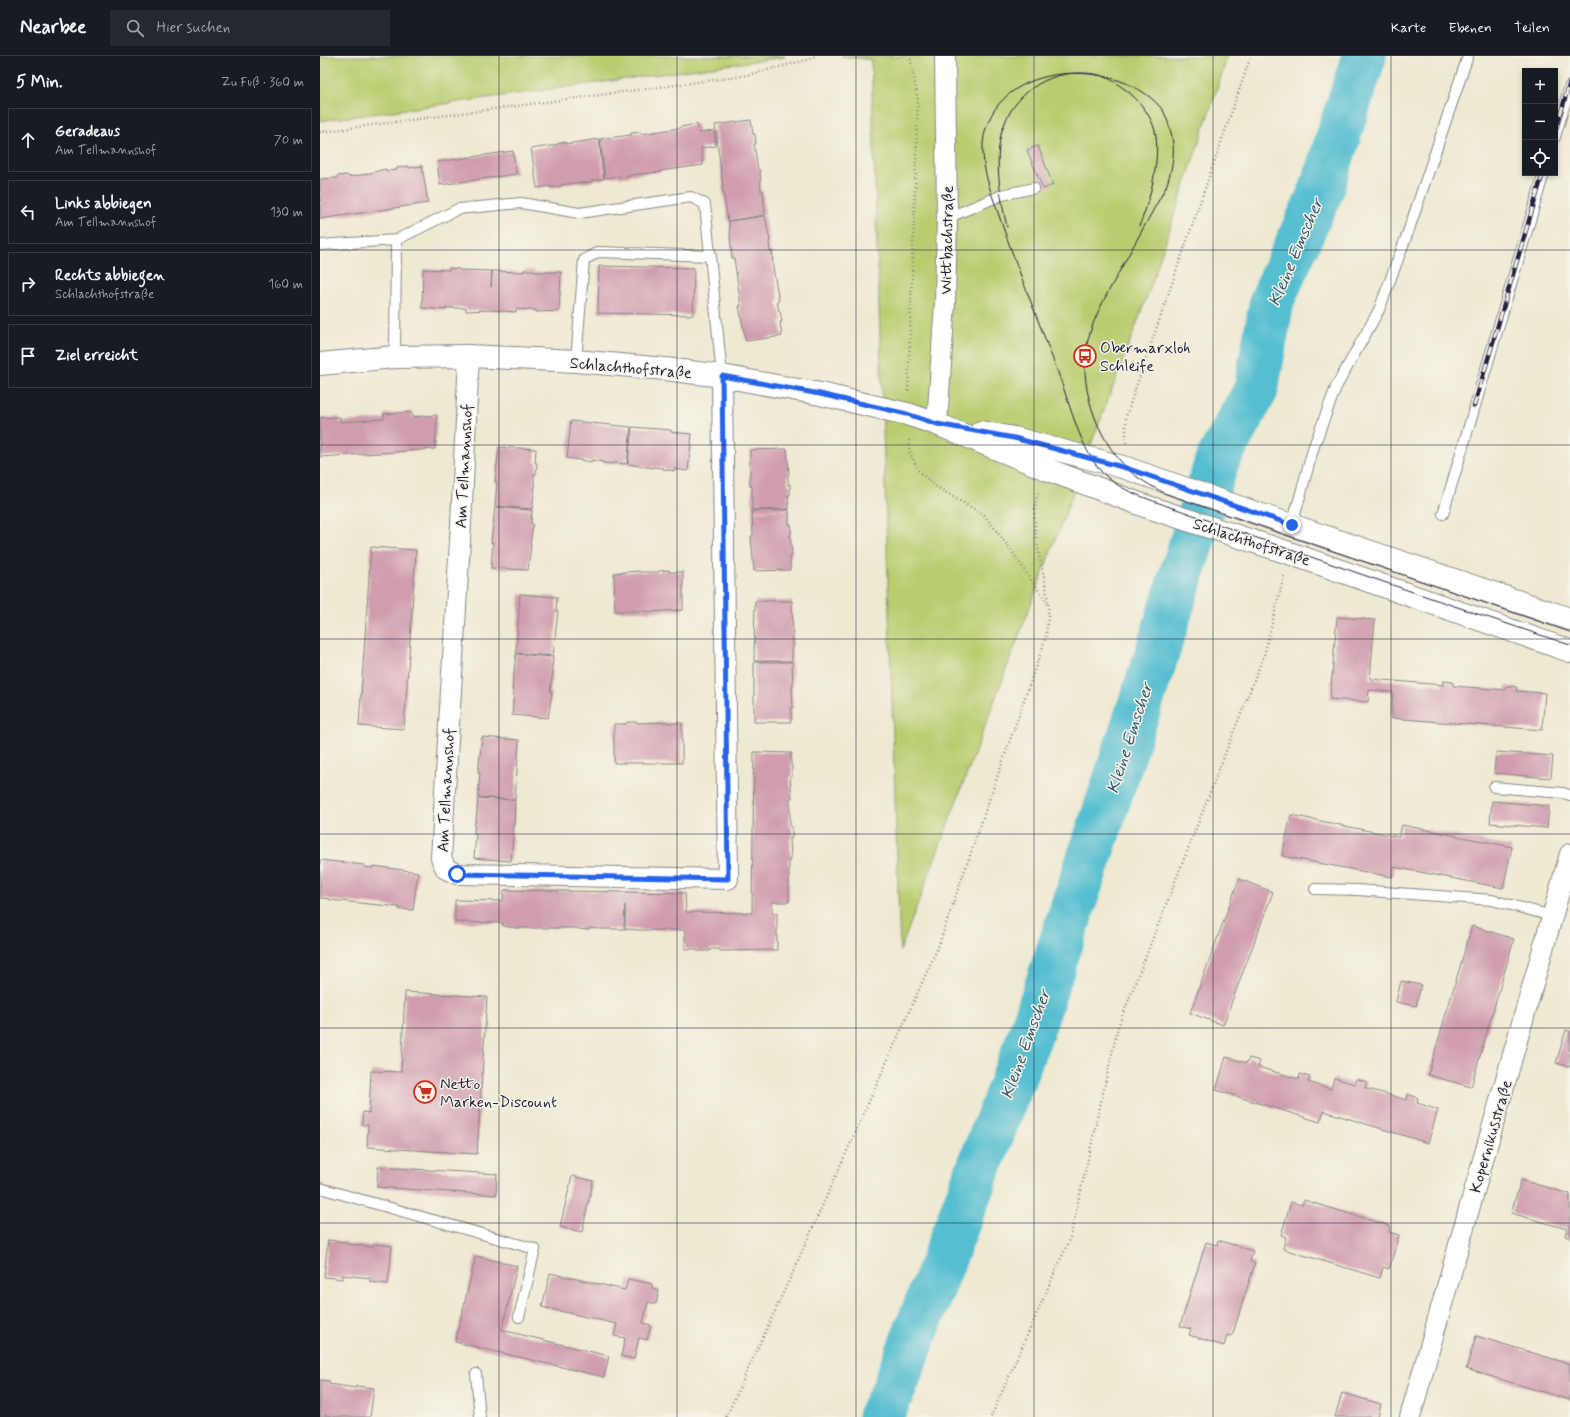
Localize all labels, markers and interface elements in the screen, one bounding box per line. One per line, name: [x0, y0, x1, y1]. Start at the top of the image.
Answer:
search box: [110, 10, 390, 46]
text: Nearbee: [20, 15, 86, 40]
icon: search: [124, 17, 146, 39]
text: Hier suchen: [156, 18, 230, 38]
text: Karte: [1391, 19, 1426, 37]
text: Ebenen: [1448, 19, 1492, 37]
text: Teilen: [1514, 19, 1550, 37]
map controls: [1522, 68, 1558, 176]
button: +: [1522, 68, 1558, 104]
text: 5 Min.: [16, 71, 63, 93]
text: Zu Fuß · 360 m: [221, 74, 304, 91]
button: −: [1522, 104, 1558, 140]
text: Geradeaus: [55, 122, 120, 142]
icon: ahead: [17, 129, 39, 151]
text: 70 m: [274, 132, 303, 149]
button: locate: [1522, 140, 1558, 176]
text: Am Tellmannshof: [55, 142, 156, 159]
street label: Wittbachstraße: [936, 185, 959, 295]
text: Links abbiegen: [55, 194, 152, 214]
water label: Kleine Emscher: [1263, 194, 1329, 310]
icon: left: [17, 201, 39, 223]
text: 130 m: [270, 204, 303, 221]
text: Am Tellmannshof: [55, 214, 156, 231]
text: Rechts abbiegen: [55, 266, 165, 286]
icon: right: [17, 273, 39, 295]
text: 160 m: [268, 276, 303, 293]
text: Schlachthofstraße: [55, 286, 154, 303]
place label: Obermarxloh Schleife: [1100, 338, 1190, 377]
bus stop icon: Obermarxloh Schleife: [1072, 343, 1098, 369]
icon: arrive: [17, 345, 39, 367]
text: Ziel erreicht: [55, 346, 138, 366]
street label: Schlachthofstraße: [569, 353, 693, 384]
street label: Am Tellmannshof: [451, 403, 478, 529]
street label: Schlachthofstraße: [1190, 514, 1313, 571]
route end: [1283, 516, 1301, 534]
water label: Kleine Emscher: [1102, 679, 1159, 796]
street label: Am Tellmannshof: [433, 727, 460, 853]
route start: [448, 865, 466, 883]
water label: Kleine Emscher: [996, 985, 1057, 1102]
place label: Netto Marken-Discount: [440, 1074, 557, 1113]
street label: Kopernikusstraße: [1465, 1077, 1518, 1195]
supermarket icon: Netto Marken-Discount: [412, 1079, 438, 1105]

